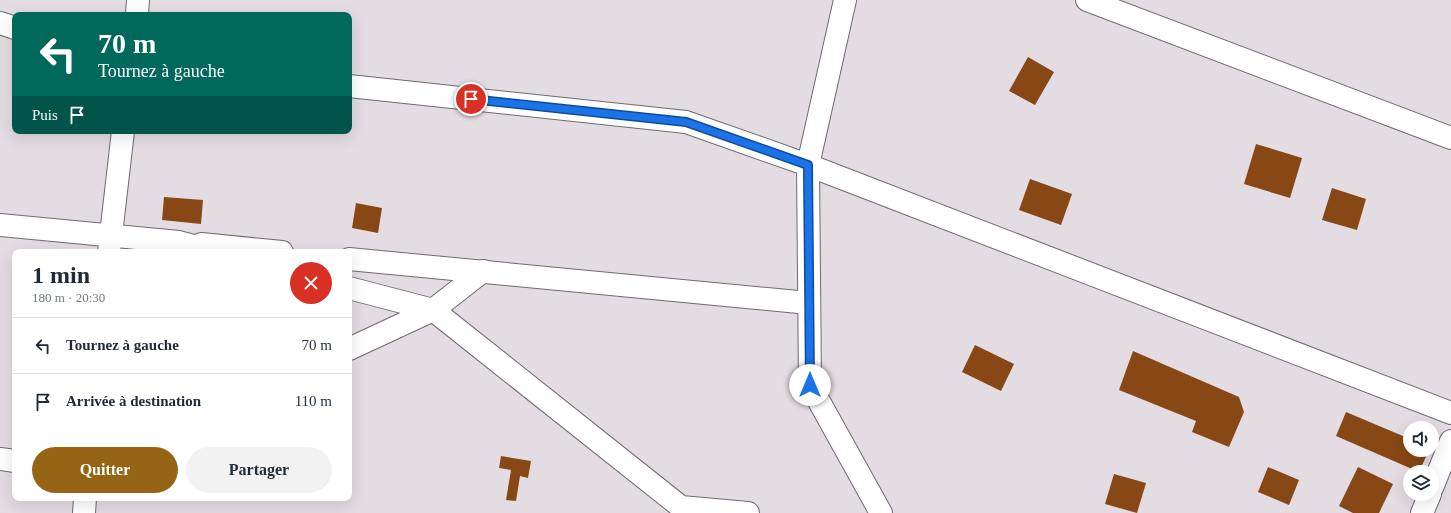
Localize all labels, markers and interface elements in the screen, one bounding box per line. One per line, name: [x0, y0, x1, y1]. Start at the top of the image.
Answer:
icon: left: [32, 28, 84, 80]
text: 70 m: [98, 28, 156, 59]
text: Tournez à gauche: [98, 61, 225, 81]
pin: [454, 82, 488, 116]
icon: arrive: [460, 88, 482, 110]
icon: arrive: [66, 104, 88, 126]
text: Puis: [32, 107, 58, 123]
text: 1 min: [32, 262, 90, 288]
button: close: [290, 262, 332, 304]
text: 180 m · 20:30: [32, 290, 105, 305]
icon: left: [32, 335, 54, 357]
text: Tournez à gauche: [66, 337, 179, 353]
text: 70 m: [302, 337, 332, 353]
position arrow: [789, 364, 831, 406]
icon: arrive: [32, 391, 54, 413]
text: Arrivée à destination: [66, 393, 201, 409]
text: 110 m: [295, 393, 332, 409]
map controls: [1403, 421, 1439, 501]
button: sound: [1403, 421, 1439, 457]
button: Quitter: [32, 447, 178, 493]
button: Partager: [186, 447, 332, 493]
button: layers: [1403, 465, 1439, 501]

